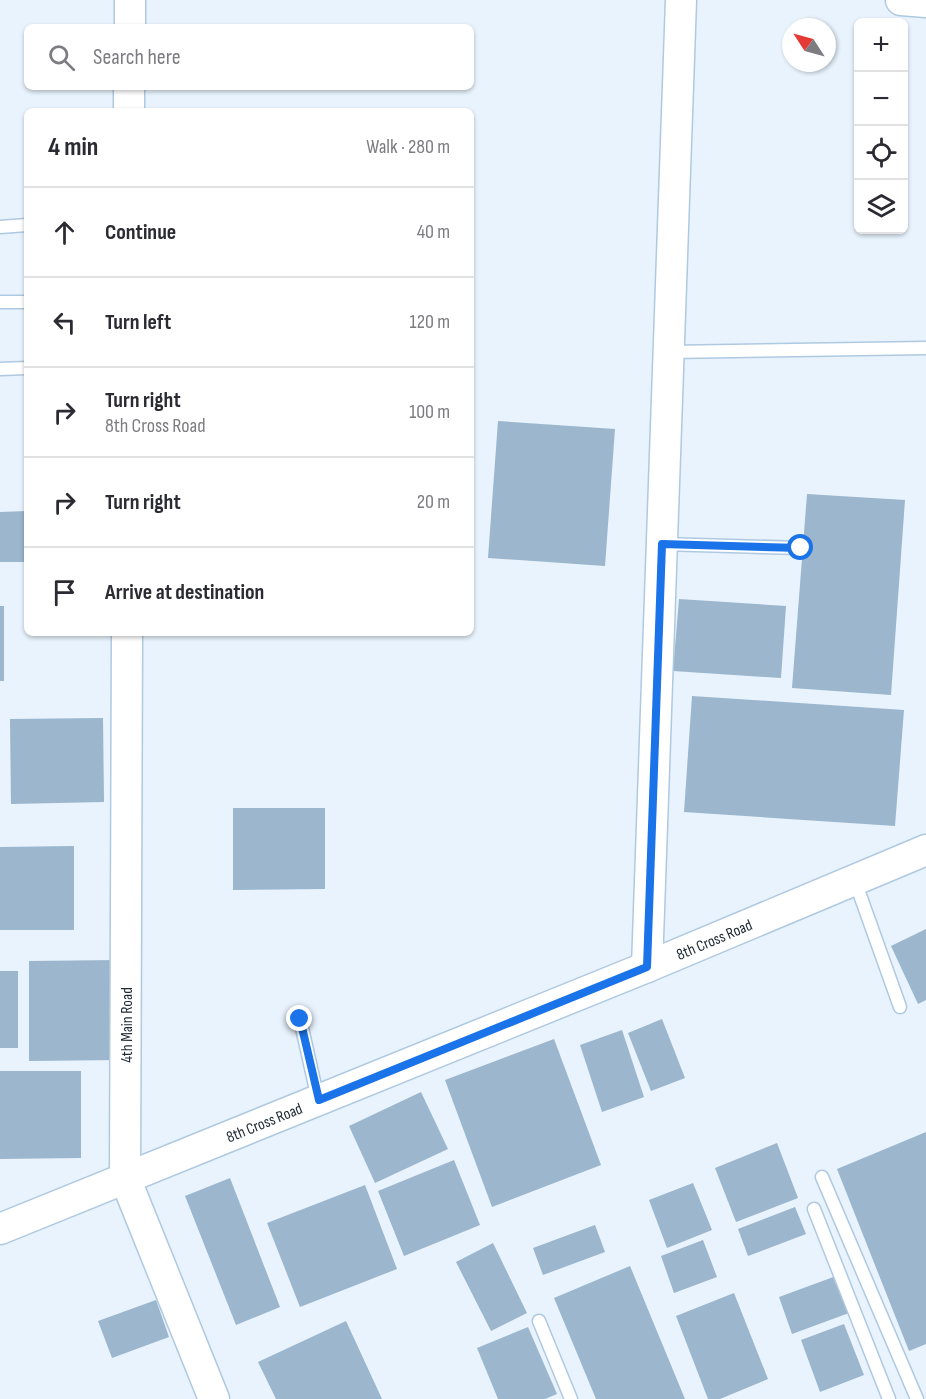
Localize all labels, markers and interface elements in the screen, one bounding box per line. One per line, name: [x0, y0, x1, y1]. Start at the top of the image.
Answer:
north arrow: [782, 18, 836, 72]
map controls: [854, 18, 908, 234]
button: +: [854, 18, 908, 72]
search box: [24, 24, 474, 90]
icon: search: [45, 41, 78, 74]
text: Search here: [93, 44, 180, 71]
button: −: [854, 72, 908, 126]
button: locate: [854, 126, 908, 180]
text: 4 min: [48, 132, 98, 163]
text: Walk · 280 m: [366, 135, 450, 159]
button: layers: [854, 180, 908, 234]
icon: ahead: [48, 216, 81, 249]
text: Continue: [105, 219, 176, 246]
text: 40 m: [417, 220, 450, 244]
icon: left: [48, 306, 81, 339]
text: Turn left: [105, 309, 171, 336]
text: 120 m: [410, 310, 450, 334]
text: Turn right: [105, 387, 181, 414]
icon: right: [48, 396, 81, 429]
text: 100 m: [409, 400, 450, 424]
text: 8th Cross Road: [105, 414, 206, 438]
icon: right: [48, 486, 81, 519]
text: Turn right: [105, 489, 181, 516]
text: 20 m: [417, 490, 450, 514]
route start: [787, 534, 813, 560]
icon: arrive: [48, 576, 81, 609]
text: Arrive at destination: [105, 579, 264, 606]
street label: 8th Cross Road: [674, 916, 755, 965]
street label: 4th Main Road: [118, 987, 137, 1063]
route end: [286, 1005, 312, 1031]
street label: 8th Cross Road: [224, 1100, 305, 1147]

